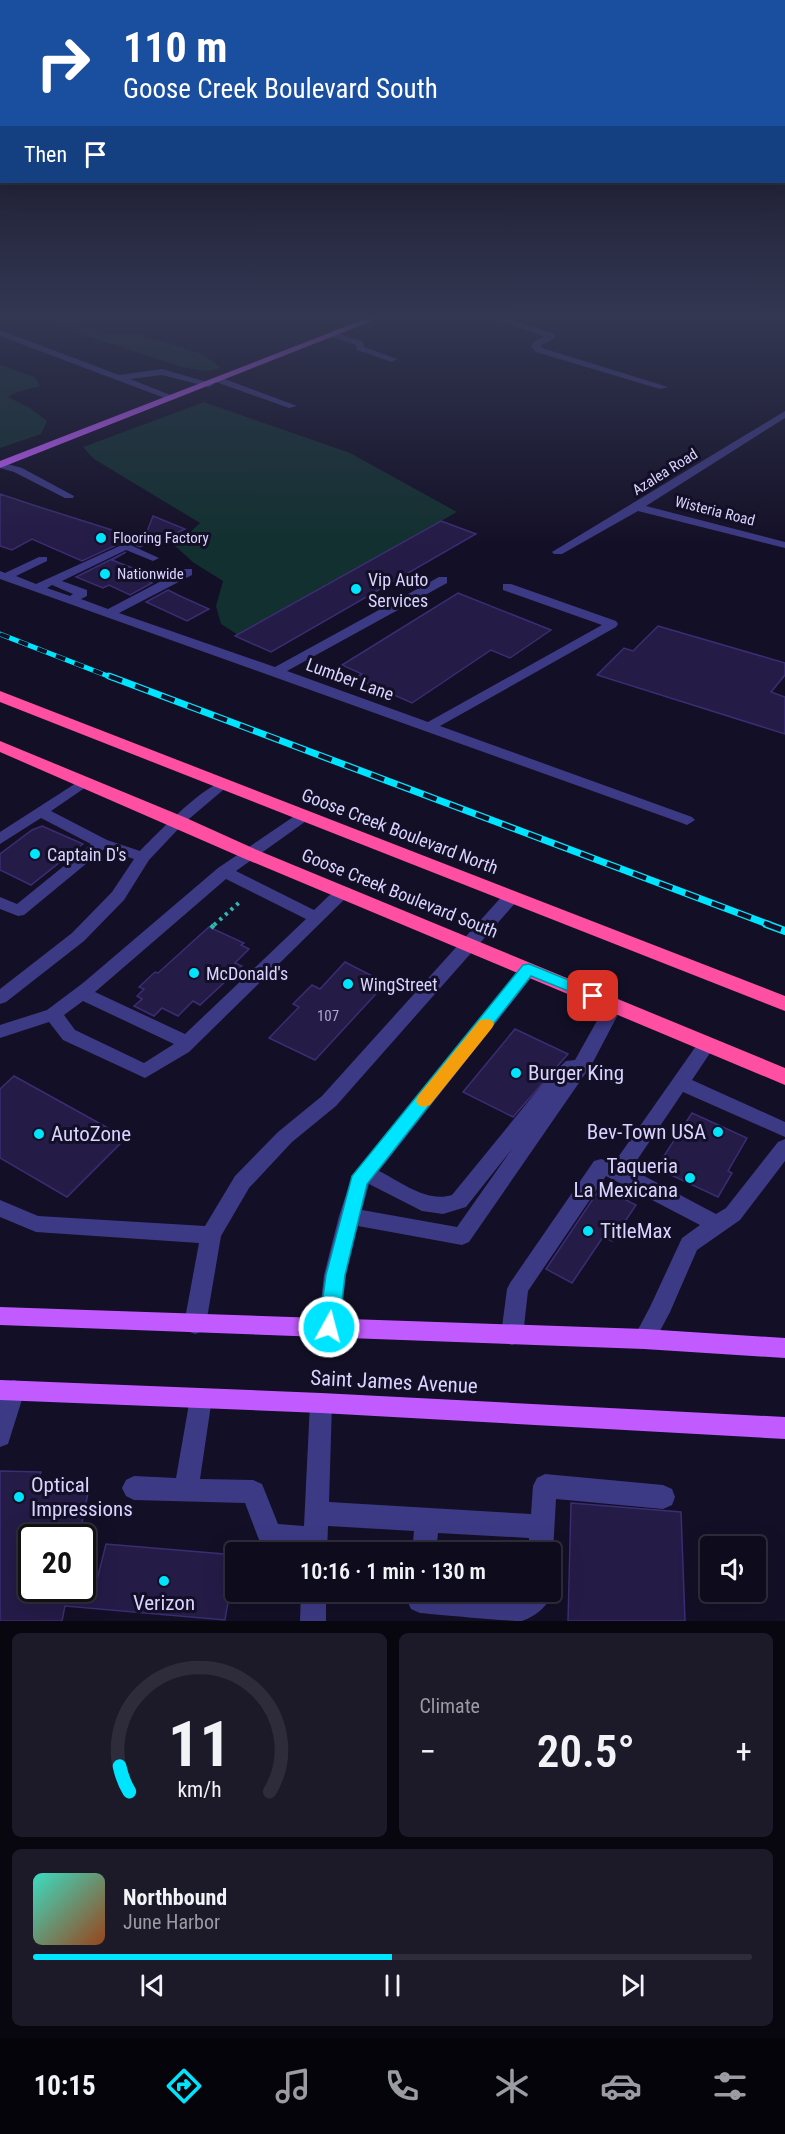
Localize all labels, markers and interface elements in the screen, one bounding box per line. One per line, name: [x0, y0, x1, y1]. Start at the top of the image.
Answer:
text: 110 m: [123, 23, 228, 72]
icon: right: [24, 24, 102, 102]
text: Goose Creek Boulevard South: [123, 73, 438, 105]
icon: arrive: [79, 138, 112, 171]
text: Then: [24, 142, 67, 167]
street label: Azalea Road: [629, 445, 701, 499]
street label: Wisteria Road: [673, 492, 757, 530]
place label: Flooring Factory: [113, 529, 209, 547]
marker: Flooring Factory: [94, 531, 108, 545]
place label: Nationwide: [117, 565, 184, 583]
marker: Nationwide: [98, 567, 112, 581]
place label: Vip Auto Services: [368, 569, 428, 611]
marker: Vip Auto Services: [349, 582, 363, 596]
street label: Lumber Lane: [303, 653, 397, 705]
street label: Goose Creek Boulevard North: [299, 784, 501, 878]
place label: Captain D's: [47, 844, 127, 865]
street label: Goose Creek Boulevard South: [299, 844, 501, 942]
marker: Captain D's: [28, 847, 42, 861]
place label: McDonald's: [206, 963, 288, 984]
marker: McDonald's: [187, 966, 201, 980]
pin: [567, 970, 618, 1021]
place label: WingStreet: [360, 974, 438, 995]
marker: WingStreet: [341, 977, 355, 991]
icon: arrive: [576, 979, 609, 1012]
house number: 107: [317, 1007, 339, 1025]
place label: Burger King: [528, 1061, 624, 1085]
marker: Burger King: [509, 1066, 523, 1080]
place label: Bev-Town USA: [587, 1120, 706, 1144]
place label: AutoZone: [51, 1122, 131, 1146]
marker: Bev-Town USA: [711, 1125, 725, 1139]
marker: AutoZone: [32, 1127, 46, 1141]
place label: Taqueria La Mexicana: [573, 1154, 678, 1202]
marker: Taqueria La Mexicana: [683, 1171, 697, 1185]
place label: TitleMax: [600, 1219, 672, 1243]
marker: TitleMax: [581, 1224, 595, 1238]
position arrow: [297, 1295, 361, 1359]
street label: Saint James Avenue: [310, 1366, 479, 1398]
place label: Optical Impressions: [31, 1473, 133, 1521]
marker: Optical Impressions: [12, 1490, 26, 1504]
speed limit sign: 20: [18, 1524, 96, 1602]
map controls: [700, 1536, 766, 1602]
button: sound: [700, 1536, 766, 1602]
text: 10:16 · 1 min · 130 m: [300, 1559, 486, 1584]
marker: Verizon: [157, 1574, 171, 1588]
place label: Verizon: [133, 1591, 195, 1615]
text: Climate: [420, 1694, 480, 1718]
text: 11: [168, 1708, 231, 1781]
text: 20.5°: [537, 1725, 635, 1778]
text: −: [420, 1732, 436, 1771]
text: +: [736, 1732, 752, 1771]
text: km/h: [177, 1777, 221, 1802]
text: Northbound: [123, 1885, 227, 1910]
text: June Harbor: [123, 1910, 220, 1934]
icon: previous: [136, 1969, 169, 2002]
icon: pause: [376, 1969, 409, 2002]
icon: next: [616, 1969, 649, 2002]
icon: directions: [163, 2065, 205, 2107]
icon: music: [272, 2065, 314, 2107]
icon: phone: [381, 2065, 423, 2107]
icon: climate: [491, 2065, 533, 2107]
icon: car: [600, 2065, 642, 2107]
icon: filters: [709, 2065, 751, 2107]
text: 10:15: [34, 2070, 96, 2102]

